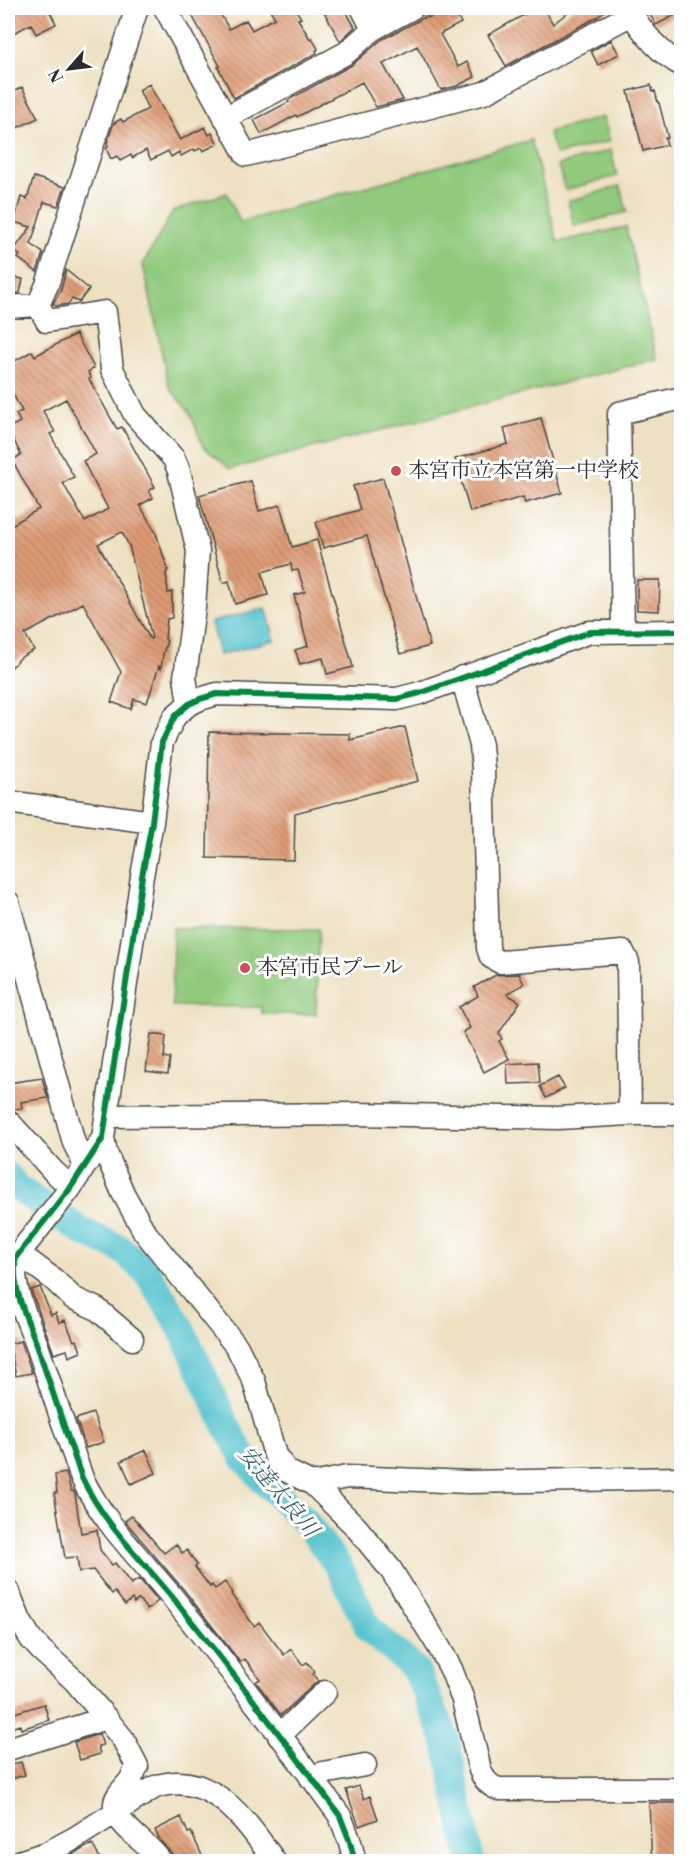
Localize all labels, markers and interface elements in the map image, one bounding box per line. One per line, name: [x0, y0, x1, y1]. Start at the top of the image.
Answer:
north arrow: [39, 39, 99, 99]
text: N: [45, 65, 68, 86]
place label: 本宮市立本宮第一中学校: [408, 458, 639, 484]
marker: 本宮市立本宮第一中学校: [389, 464, 403, 478]
place label: 本宮市民プール: [257, 955, 403, 981]
marker: 本宮市民プール: [238, 961, 252, 975]
water label: 安達太良川: [232, 1441, 325, 1544]

